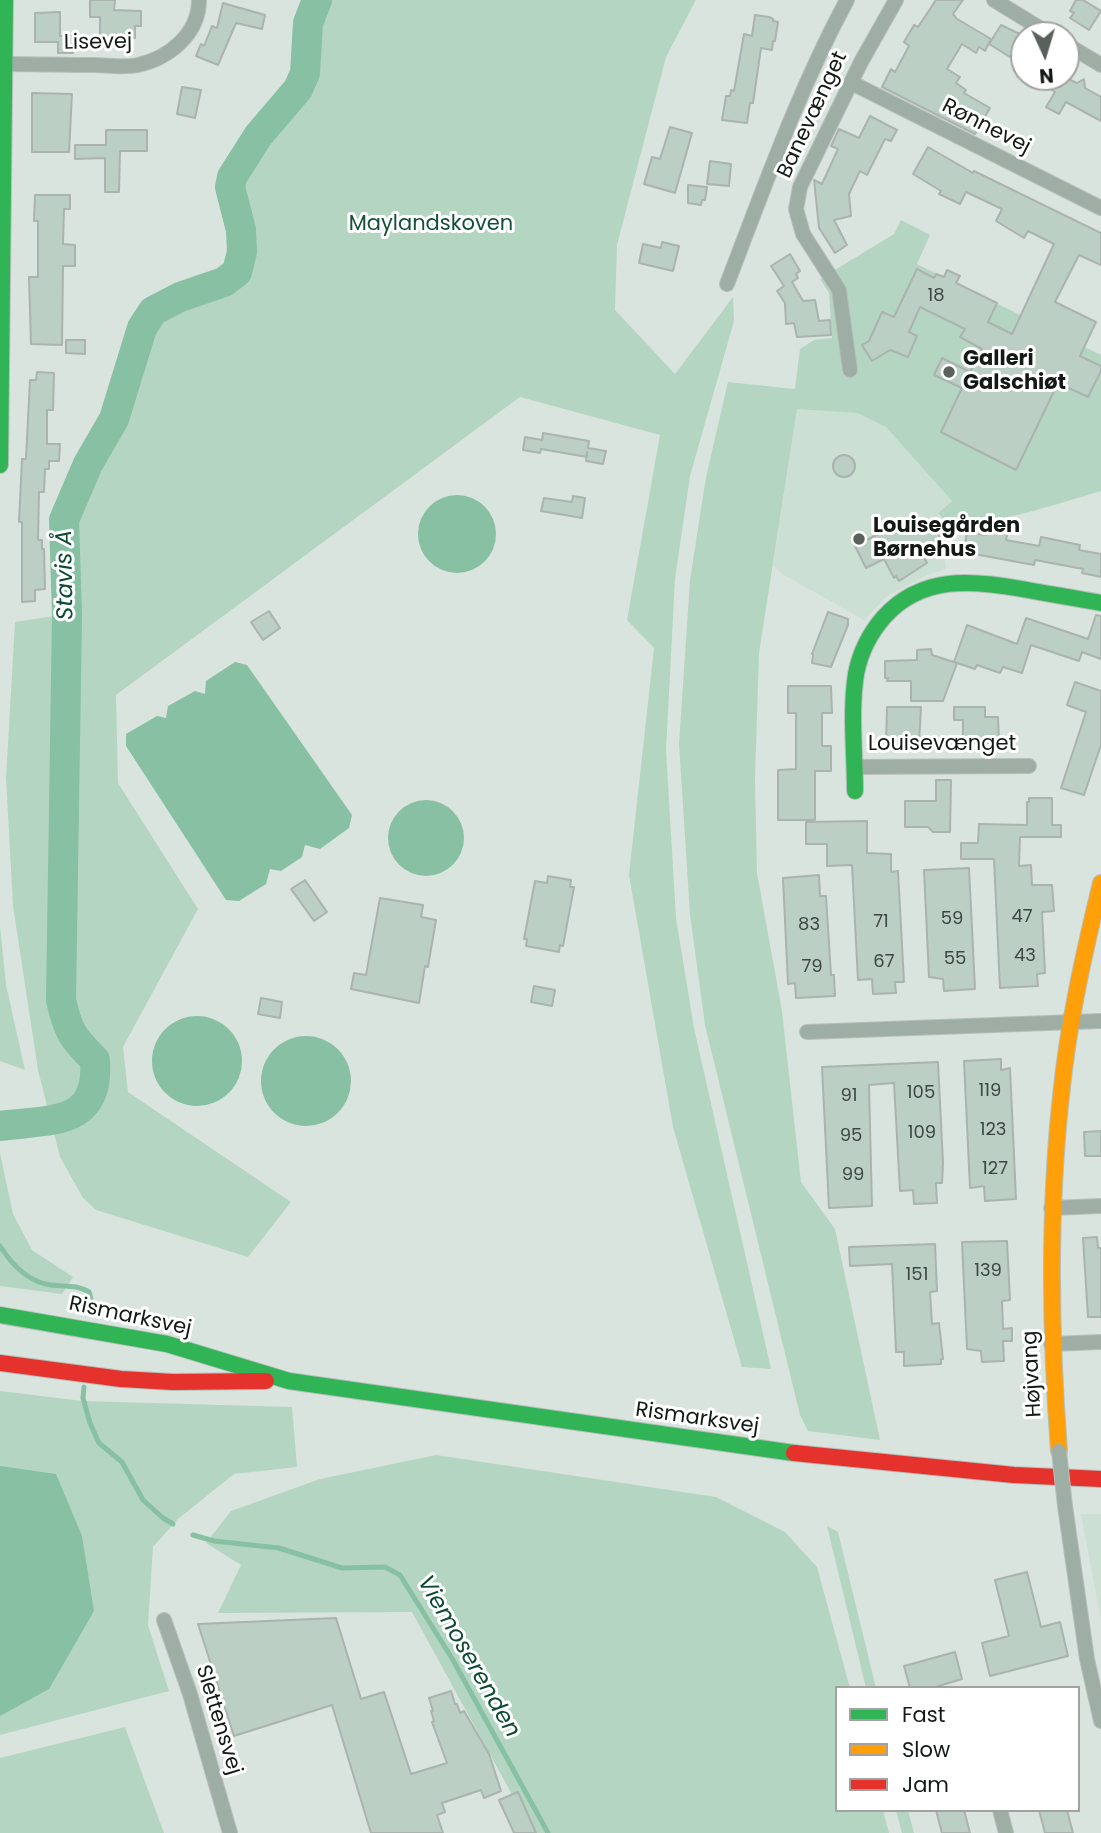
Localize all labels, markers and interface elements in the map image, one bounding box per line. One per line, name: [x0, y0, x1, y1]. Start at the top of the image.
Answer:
north arrow: [1010, 21, 1080, 91]
street label: Lisevej: [64, 30, 132, 56]
street label: Banevænget: [773, 48, 853, 182]
text: N: [1038, 61, 1054, 89]
street label: Rønnevej: [937, 94, 1035, 160]
park label: Maylandskoven: [349, 212, 513, 238]
house number: 18: [927, 285, 945, 307]
place label: Galleri Galschiøt: [963, 347, 1066, 397]
marker: Galleri Galschiøt: [941, 364, 957, 380]
place label: Louisegården Børnehus: [873, 514, 1020, 564]
water label: Stavis Å: [51, 530, 81, 620]
marker: Louisegården Børnehus: [851, 531, 867, 547]
street label: Louisevænget: [868, 732, 1016, 758]
house number: 47: [1011, 906, 1033, 928]
house number: 59: [941, 908, 963, 930]
house number: 71: [873, 911, 889, 933]
house number: 83: [798, 914, 820, 936]
house number: 43: [1014, 945, 1036, 967]
house number: 55: [944, 948, 966, 970]
house number: 67: [873, 951, 895, 973]
house number: 79: [801, 956, 823, 978]
house number: 119: [979, 1080, 1001, 1102]
house number: 105: [907, 1082, 935, 1104]
house number: 91: [840, 1085, 858, 1107]
house number: 123: [980, 1119, 1006, 1141]
house number: 109: [908, 1122, 936, 1144]
house number: 95: [840, 1125, 862, 1147]
house number: 127: [982, 1158, 1008, 1180]
house number: 99: [842, 1164, 864, 1186]
house number: 139: [974, 1260, 1002, 1282]
house number: 151: [906, 1264, 928, 1286]
street label: Rismarksvej: [67, 1292, 193, 1342]
street label: Højvang: [1018, 1330, 1048, 1418]
street label: Rismarksvej: [634, 1398, 760, 1440]
water label: Viemoserenden: [410, 1571, 526, 1743]
street label: Slettensvej: [189, 1662, 247, 1778]
legend: [835, 1686, 1080, 1812]
text: Fast: [902, 1700, 945, 1729]
text: Slow: [902, 1735, 950, 1764]
text: Jam: [902, 1770, 949, 1799]

